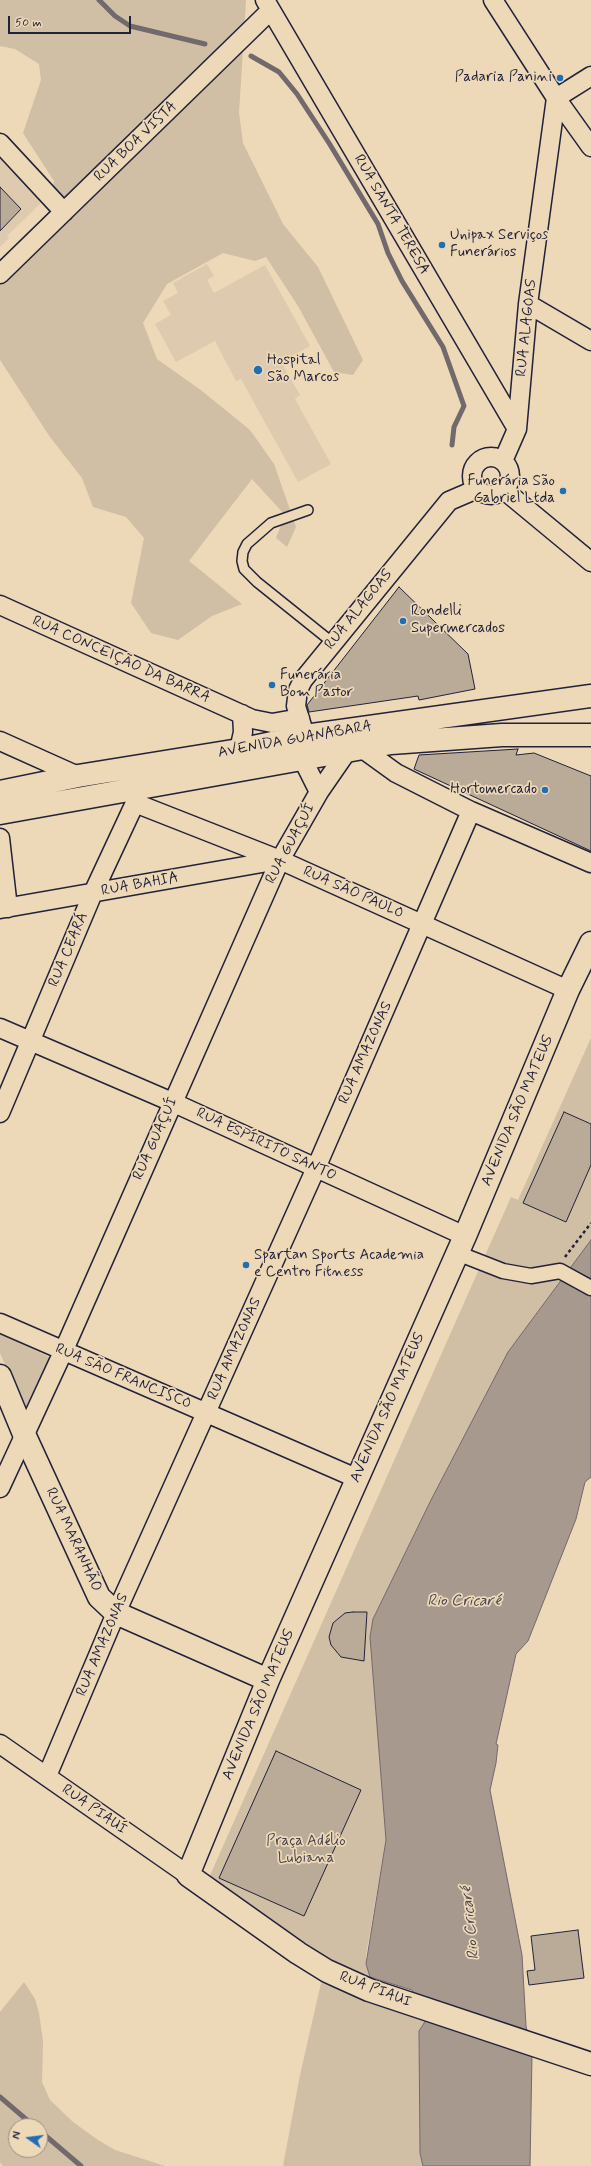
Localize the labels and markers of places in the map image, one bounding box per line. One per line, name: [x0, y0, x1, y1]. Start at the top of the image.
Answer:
place label: Padaria Panini: [455, 69, 552, 87]
marker: Padaria Panini: [555, 73, 565, 83]
place label: Unipax Serviços Funerários: [450, 227, 548, 262]
marker: Unipax Serviços Funerários: [437, 240, 447, 250]
place label: Hospital São Marcos: [267, 352, 339, 387]
marker: Hospital São Marcos: [252, 364, 264, 376]
place label: Funerária São Gabriel Ltda: [468, 473, 555, 508]
marker: Funerária São Gabriel Ltda: [558, 486, 568, 496]
place label: Rondelli Supermercados: [411, 603, 505, 638]
marker: Rondelli Supermercados: [398, 616, 408, 626]
place label: Funerária Bom Pastor: [280, 667, 353, 702]
marker: Funerária Bom Pastor: [267, 680, 277, 690]
place label: Hortomercado: [450, 781, 537, 799]
marker: Hortomercado: [540, 785, 550, 795]
place label: Spartan Sports Academia e Centro Fitness: [254, 1247, 424, 1282]
marker: Spartan Sports Academia e Centro Fitness: [241, 1260, 251, 1270]

